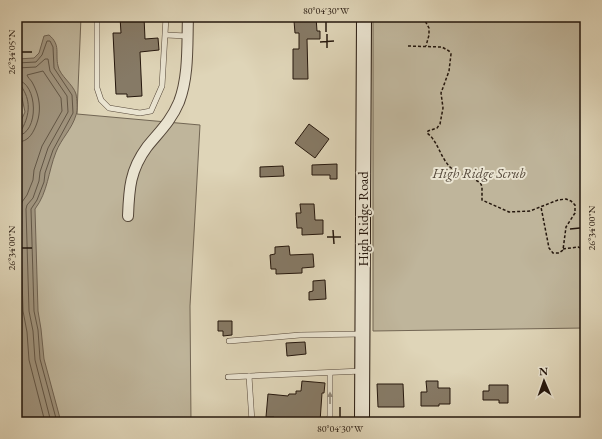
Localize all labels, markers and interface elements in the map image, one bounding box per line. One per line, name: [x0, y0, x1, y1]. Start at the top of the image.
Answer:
text: 80°04'30"W: [303, 4, 350, 17]
text: 26°34'05"N: [5, 29, 18, 74]
park label: High Ridge Scrub: [431, 164, 526, 182]
street label: High Ridge Road: [354, 171, 372, 267]
text: 26°34'00"N: [585, 205, 598, 250]
text: 26°34'00"N: [5, 225, 18, 270]
north arrow: [524, 361, 564, 401]
text: N: [539, 364, 548, 378]
one-way arrow: [327, 391, 333, 404]
text: 80°04'30"W: [317, 422, 364, 435]

